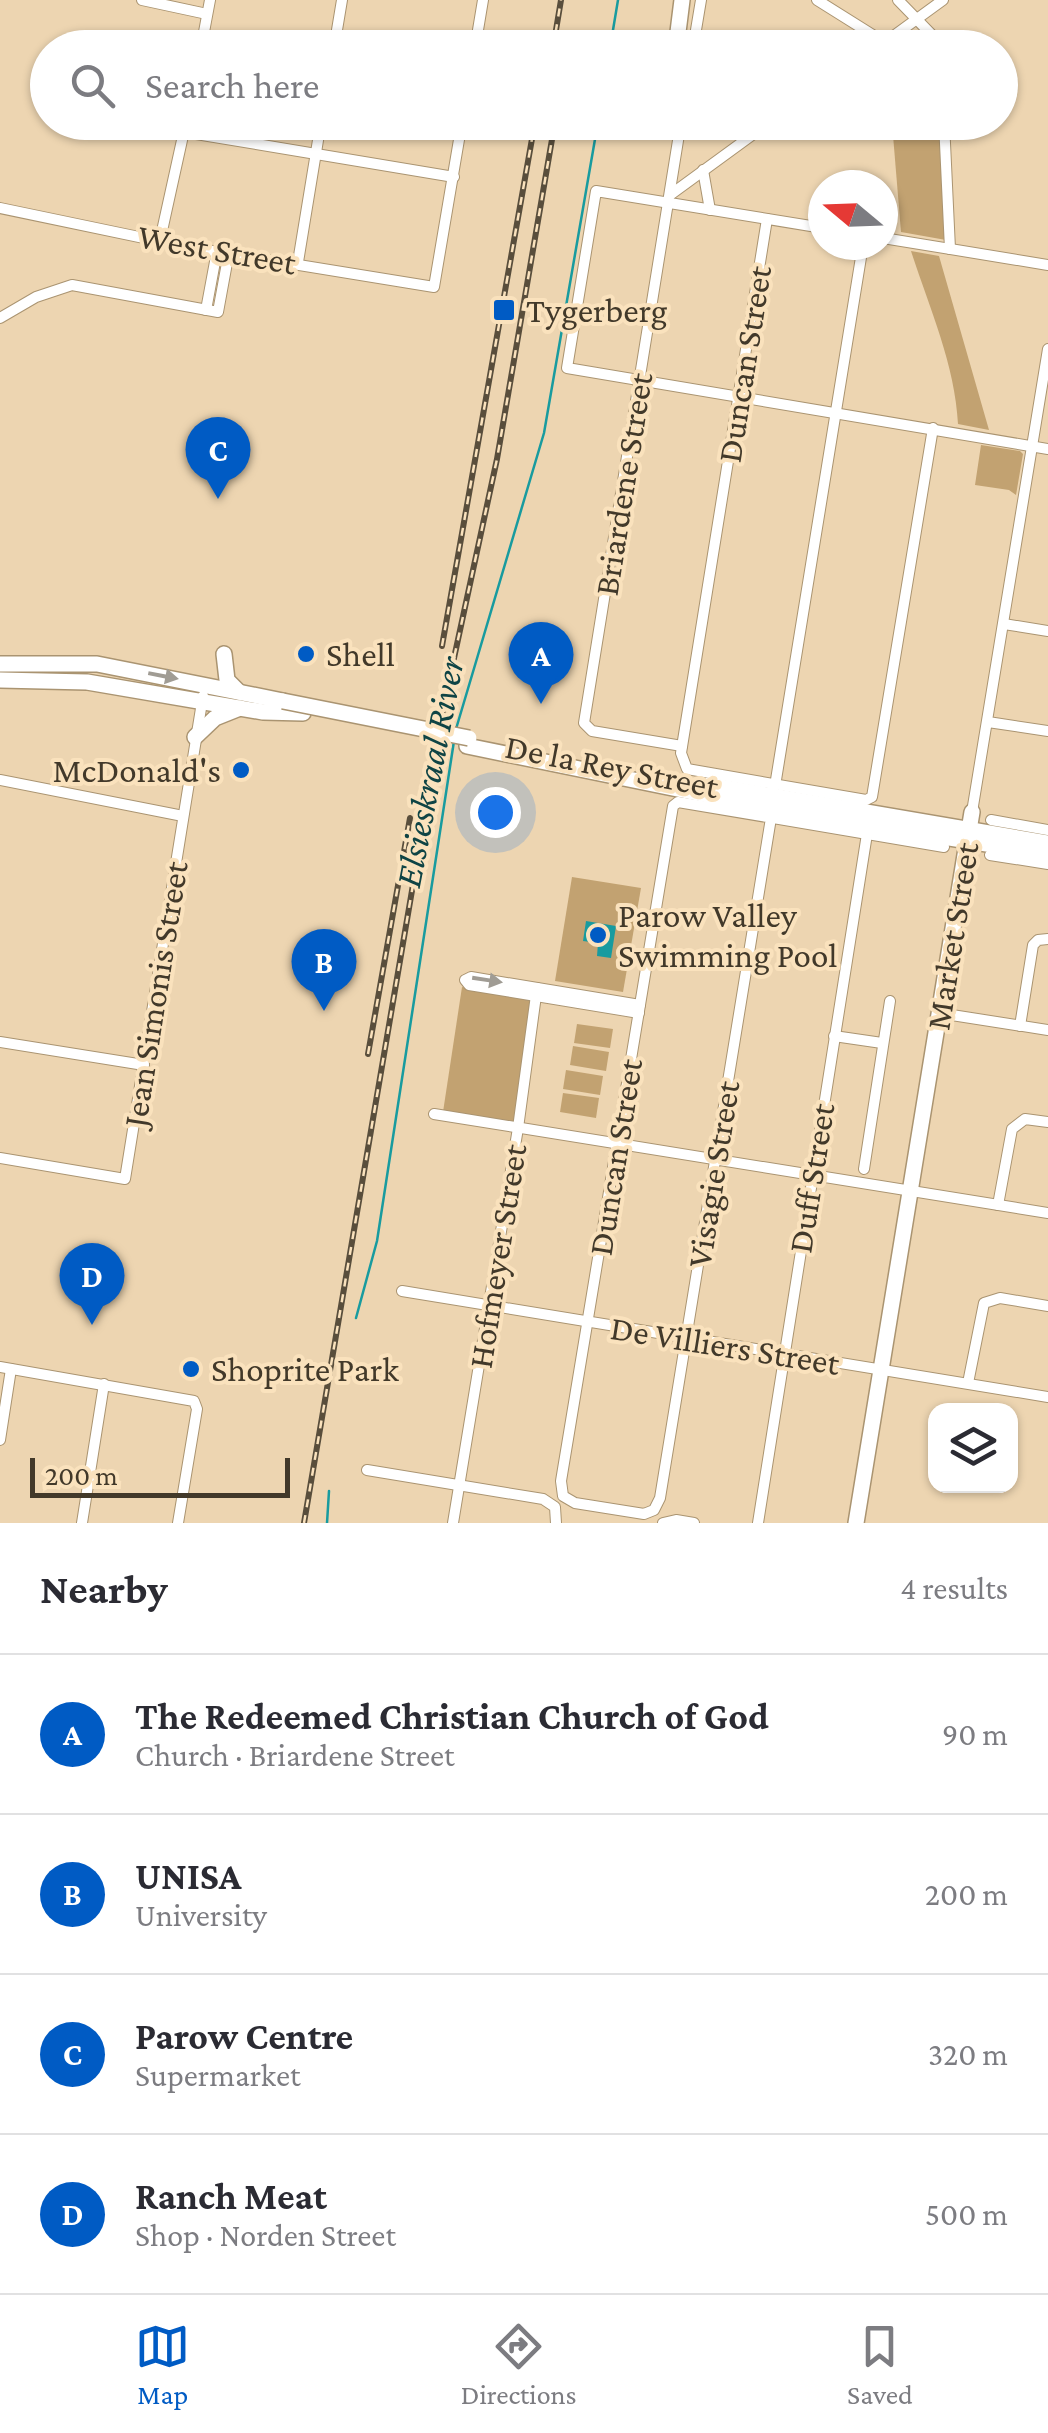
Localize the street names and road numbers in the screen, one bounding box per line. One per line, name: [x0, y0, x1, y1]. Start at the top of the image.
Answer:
street label: West Street: [135, 216, 299, 283]
street label: Duncan Street: [710, 262, 779, 465]
street label: Briardene Street: [587, 369, 660, 598]
street label: De la Rey Street: [502, 727, 722, 806]
street label: Market Street: [918, 839, 987, 1033]
street label: Jean Simonis Street: [115, 858, 196, 1133]
street label: Duncan Street: [581, 1055, 650, 1258]
street label: Visagie Street: [679, 1078, 748, 1270]
street label: Duff Street: [780, 1100, 843, 1256]
street label: Hofmeyer Street: [461, 1141, 535, 1371]
street label: De Villiers Street: [608, 1308, 843, 1383]

